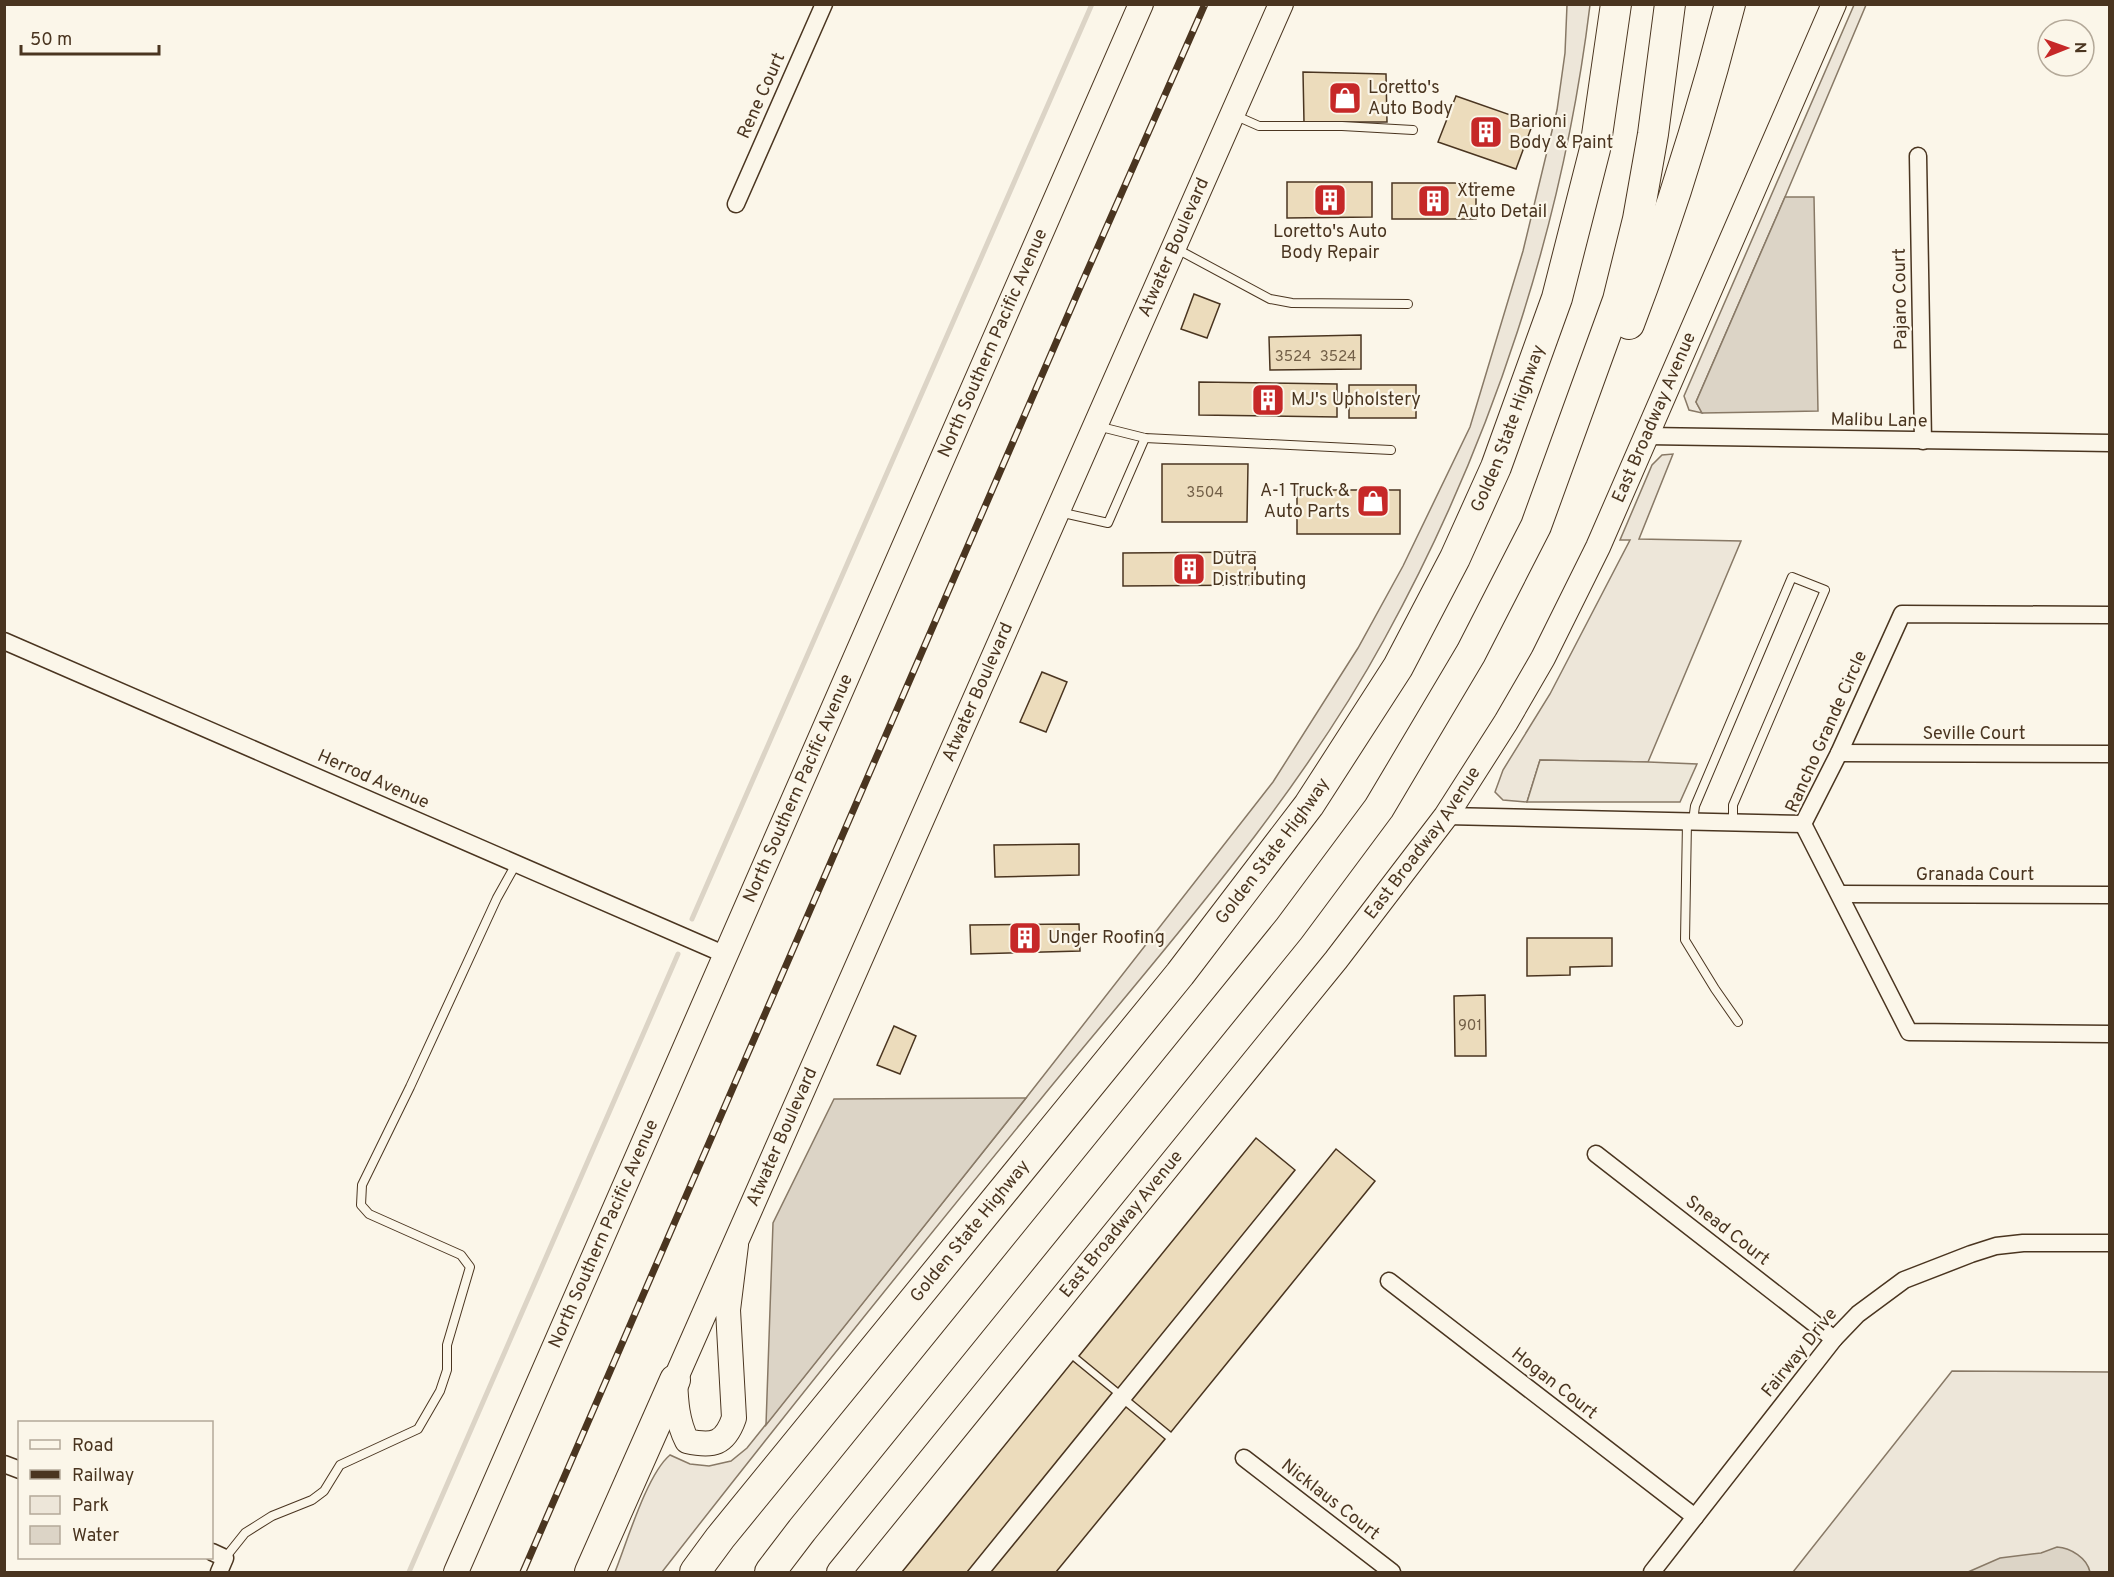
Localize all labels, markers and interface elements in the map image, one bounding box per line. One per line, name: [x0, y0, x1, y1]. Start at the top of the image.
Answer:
scale bar: [21, 18, 159, 56]
north arrow: [2036, 18, 2096, 78]
text: 50 m: [30, 29, 72, 52]
text: N: [2069, 42, 2089, 54]
street label: Rene Court: [733, 49, 791, 143]
place label: Loretto's Auto Body: [1368, 77, 1453, 121]
shop icon: Loretto's Auto Body: [1327, 80, 1363, 116]
place label: Barioni Body & Paint: [1509, 111, 1613, 155]
building icon: Barioni Body & Paint: [1468, 114, 1504, 150]
street label: Atwater Boulevard: [1133, 174, 1214, 321]
place label: Xtreme Auto Detail: [1457, 180, 1547, 224]
building icon: Loretto's Auto Body Repair: [1312, 182, 1348, 218]
building icon: Xtreme Auto Detail: [1416, 183, 1452, 219]
place label: Loretto's Auto Body Repair: [1273, 221, 1387, 265]
street label: North Southern Pacific Avenue: [933, 225, 1053, 461]
street label: Pajaro Court: [1889, 248, 1913, 350]
street label: East Broadway Avenue: [1607, 329, 1701, 506]
street label: Golden State Highway: [1466, 342, 1551, 516]
house number: 3524: [1275, 348, 1311, 367]
house number: 3524: [1320, 348, 1356, 367]
building icon: MJ's Upholstery: [1250, 382, 1286, 418]
place label: MJ's Upholstery: [1291, 389, 1421, 412]
street label: Malibu Lane: [1830, 409, 1928, 433]
place label: A-1 Truck & Auto Parts: [1260, 480, 1350, 524]
shop icon: A-1 Truck & Auto Parts: [1355, 483, 1391, 519]
house number: 3504: [1186, 484, 1224, 503]
place label: Dutra Distributing: [1212, 548, 1306, 592]
building icon: Dutra Distributing: [1171, 551, 1207, 587]
street label: Atwater Boulevard: [937, 619, 1019, 765]
street label: Rancho Grande Circle: [1781, 647, 1873, 817]
street label: North Southern Pacific Avenue: [738, 671, 858, 906]
street label: Seville Court: [1922, 723, 2026, 746]
street label: Herrod Avenue: [313, 745, 433, 815]
street label: East Broadway Avenue: [1360, 762, 1486, 924]
street label: Golden State Highway: [1210, 773, 1335, 929]
street label: Granada Court: [1916, 864, 2034, 887]
building icon: Unger Roofing: [1007, 920, 1043, 956]
place label: Unger Roofing: [1048, 927, 1165, 950]
house number: 901: [1458, 1017, 1482, 1036]
street label: Atwater Boulevard: [741, 1064, 823, 1210]
street label: North Southern Pacific Avenue: [544, 1116, 664, 1352]
street label: East Broadway Avenue: [1055, 1146, 1188, 1303]
street label: Golden State Highway: [905, 1155, 1035, 1307]
street label: Snead Court: [1680, 1191, 1774, 1271]
street label: Fairway Drive: [1757, 1304, 1843, 1402]
street label: Hogan Court: [1506, 1343, 1602, 1425]
legend: [18, 1421, 213, 1559]
text: Road: [72, 1435, 114, 1458]
street label: Nicklaus Court: [1276, 1454, 1384, 1546]
text: Railway: [72, 1465, 134, 1488]
text: Park: [72, 1495, 109, 1518]
text: Water: [72, 1525, 119, 1548]

